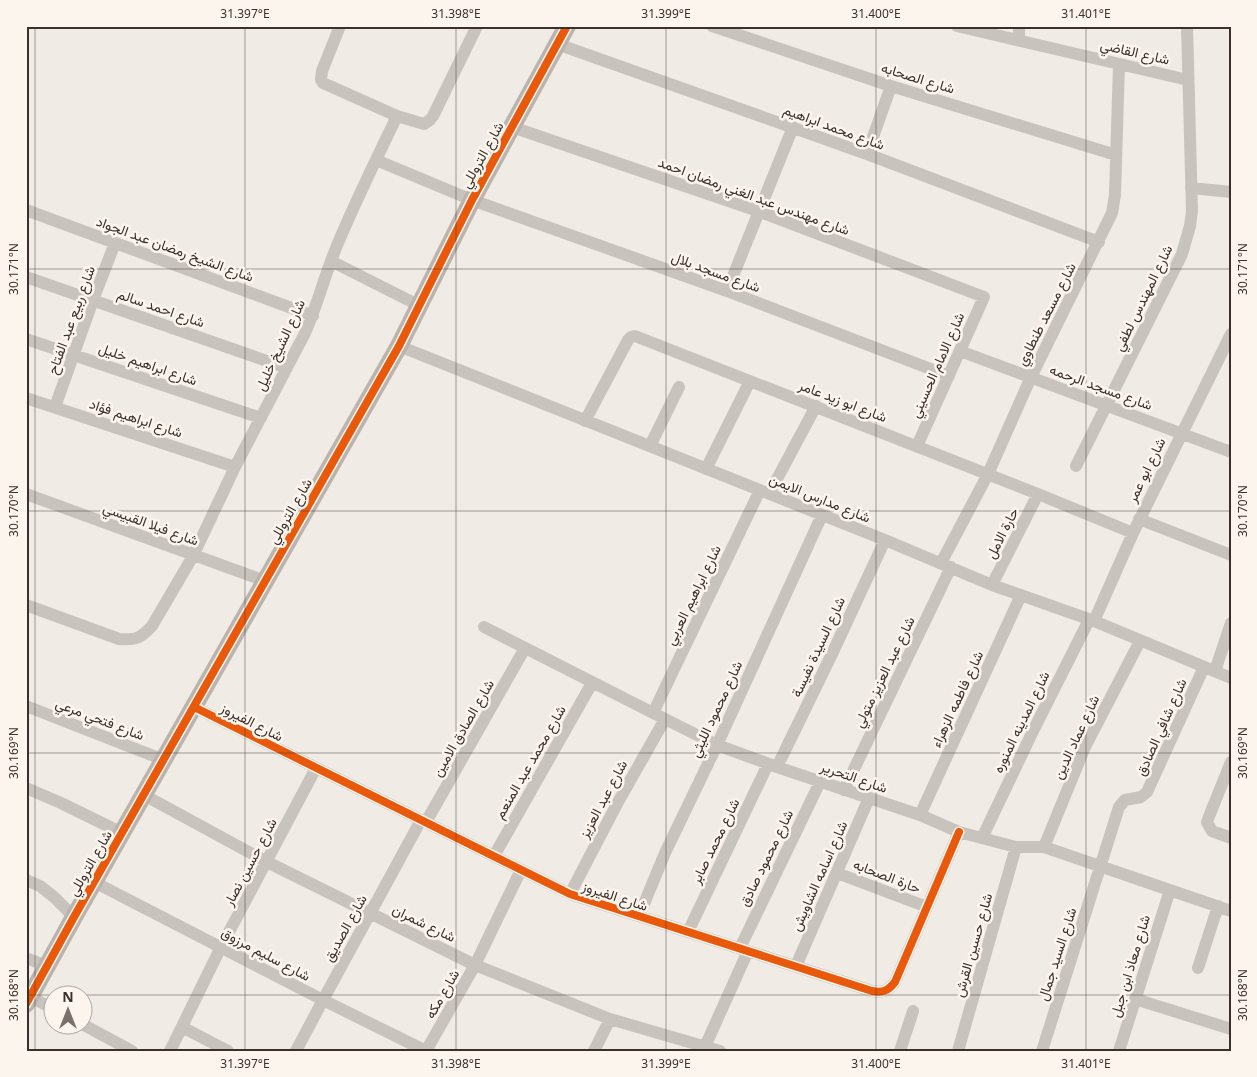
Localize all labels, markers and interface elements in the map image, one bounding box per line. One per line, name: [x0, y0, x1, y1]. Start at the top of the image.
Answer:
text: 31.397°E: [220, 5, 270, 22]
text: 31.398°E: [431, 5, 481, 22]
text: 31.399°E: [641, 5, 691, 22]
text: 31.400°E: [851, 5, 901, 22]
text: 31.401°E: [1061, 5, 1111, 22]
street label: شارع القاضي: [1098, 34, 1172, 72]
street label: شارع الصحابه: [879, 57, 957, 100]
street label: شارع محمد ابراهيم: [780, 99, 888, 156]
street label: شارع التروللي: [456, 118, 510, 193]
street label: شارع مهندس عبد الغني رمضان احمد: [655, 152, 853, 242]
street label: شارع الشيخ رمضان عبد الجواد: [93, 211, 257, 288]
street label: شارع المهندس لطفي: [1109, 242, 1179, 355]
text: 30.171°N: [5, 243, 22, 295]
text: 30.171°N: [1234, 243, 1251, 295]
street label: شارع مسجد بلال: [668, 247, 763, 298]
street label: شارع مسعد طنطاوي: [1011, 259, 1082, 370]
street label: شارع ربيع عبد الفتاح: [42, 263, 101, 377]
street label: شارع احمد سالم: [114, 284, 207, 333]
street label: شارع الشيخ خليل: [250, 296, 311, 394]
street label: شارع الامام الحسيني: [905, 309, 971, 422]
street label: شارع ابراهيم خليل: [96, 338, 200, 391]
street label: شارع مسجد الرحمه: [1047, 359, 1155, 416]
street label: شارع ابو زيد عامر: [795, 375, 890, 428]
street label: شارع ابراهيم فؤاد: [87, 394, 185, 443]
street label: شارع ابو عمر: [1121, 434, 1171, 507]
street label: شارع مدارس الايمن: [766, 469, 874, 528]
street label: شارع التروللي: [263, 474, 319, 549]
text: 30.170°N: [5, 485, 22, 537]
text: 30.170°N: [1234, 485, 1251, 537]
street label: شارع فيلا القبيسي: [100, 497, 202, 552]
street label: حارة الامل: [981, 504, 1022, 562]
street label: شارع ابراهيم العربي: [660, 542, 728, 649]
street label: شارع السيدة نفيسة: [786, 594, 851, 701]
street label: شارع عبد العزيز متولي: [848, 613, 921, 732]
street label: شارع فاطمه الزهراء: [926, 647, 989, 751]
street label: شارع محمود الليثي: [685, 658, 749, 761]
street label: شارع المدينه المنوره: [988, 668, 1055, 777]
street label: شارع شافي الصادق: [1131, 675, 1193, 780]
street label: شارع الصادق الامين: [427, 676, 500, 781]
street label: شارع عماد الدين: [1048, 692, 1105, 783]
street label: شارع فتحي مرعي: [52, 693, 147, 747]
street label: شارع الفيروز: [216, 697, 287, 747]
street label: شارع محمد عبد المنعم: [489, 702, 572, 823]
text: 30.169°N: [5, 727, 22, 779]
text: 30.169°N: [1234, 727, 1251, 779]
street label: شارع عبد العزيز: [574, 756, 633, 843]
street label: شارع التحرير: [817, 756, 890, 799]
street label: شارع محمد صابر: [685, 795, 745, 888]
street label: شارع محمود صادق: [734, 806, 799, 910]
street label: شارع حسين نصار: [218, 815, 282, 911]
street label: شارع اسامه الشاويش: [786, 818, 853, 935]
street label: شارع التروللي: [63, 826, 119, 901]
street label: حارة الصحابه: [851, 854, 924, 897]
street label: شارع الفيروز: [578, 876, 650, 917]
street label: شارع الصديق: [318, 891, 372, 966]
street label: شارع حسين القرش: [949, 891, 998, 1000]
street label: شارع شمران: [389, 899, 459, 948]
street label: شارع السيد جمال: [1032, 905, 1082, 1004]
street label: شارع معاذ ابن جبل: [1105, 912, 1156, 1020]
street label: شارع سليم مرزوق: [218, 922, 314, 987]
street label: شارع مكه: [420, 966, 465, 1023]
text: 30.168°N: [5, 969, 22, 1021]
text: 30.168°N: [1234, 969, 1251, 1021]
north arrow: [42, 984, 92, 1034]
text: N: [62, 987, 74, 1006]
text: 31.397°E: [220, 1055, 270, 1072]
text: 31.398°E: [431, 1055, 481, 1072]
text: 31.399°E: [641, 1055, 691, 1072]
text: 31.400°E: [851, 1055, 901, 1072]
text: 31.401°E: [1061, 1055, 1111, 1072]

